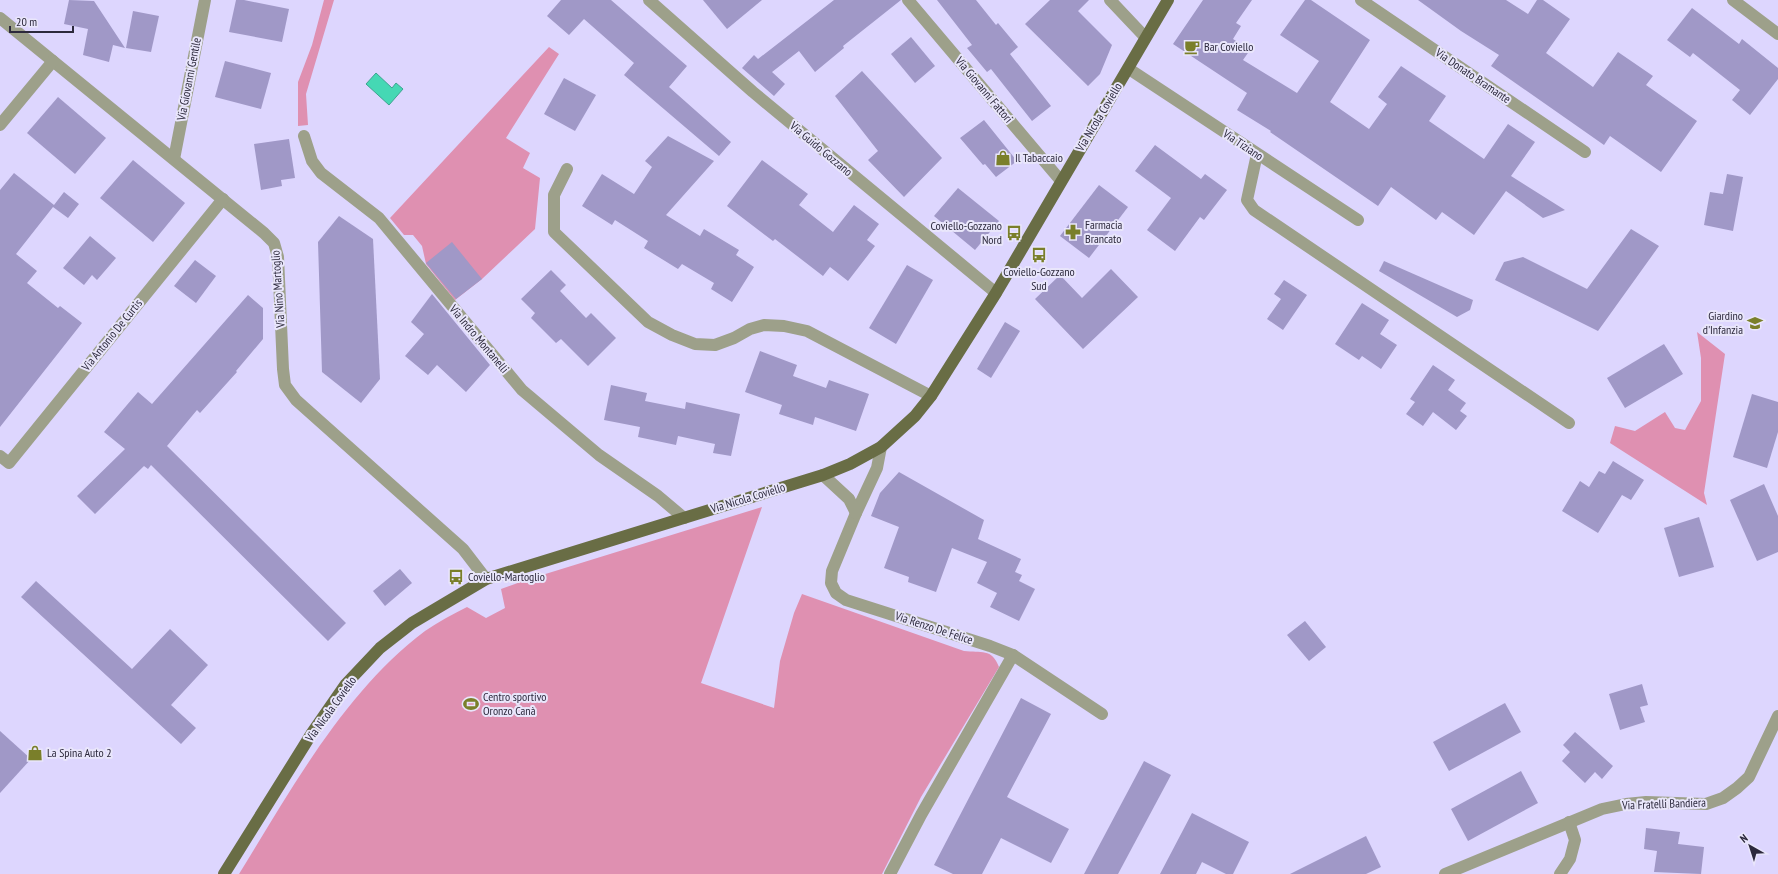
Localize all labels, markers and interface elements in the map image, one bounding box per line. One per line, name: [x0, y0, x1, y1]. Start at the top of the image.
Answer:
scale bar: [10, 8, 73, 34]
text: 20 m: [16, 14, 37, 29]
street label: Via Giovanni Gentile: [173, 36, 204, 123]
cafe icon: Bar Coviello: [1183, 38, 1201, 56]
place label: Bar Coviello: [1204, 39, 1254, 54]
street label: Via Donato Bramante: [1432, 44, 1514, 106]
street label: Via Giovanni Fattori: [952, 53, 1016, 126]
street label: Via Nicola Coviello: [1072, 80, 1125, 155]
street label: Via Guido Gozzano: [786, 117, 856, 179]
street label: Via Tiziano: [1219, 125, 1266, 163]
shop icon: Il Tabaccaio: [994, 149, 1012, 167]
place label: Il Tabaccaio: [1015, 150, 1063, 165]
place label: Farmacia Brancato: [1085, 217, 1123, 246]
place label: Coviello-Gozzano Nord: [930, 218, 1002, 247]
pharmacy icon: Farmacia Brancato: [1064, 223, 1082, 241]
bus stop icon: Coviello-Gozzano Nord: [1005, 224, 1023, 242]
bus stop icon: Coviello-Gozzano Sud: [1030, 246, 1048, 264]
street label: Via Nino Martoglio: [267, 250, 288, 329]
place label: Coviello-Gozzano Sud: [1003, 264, 1075, 293]
street label: Via Antonio De Curtis: [77, 296, 145, 374]
street label: Via Indro Montanelli: [446, 301, 512, 376]
place label: Giardino d'Infanzia: [1703, 308, 1743, 337]
school or university icon: Giardino d'Infanzia: [1746, 314, 1764, 332]
street label: Via Nicola Coviello: [708, 479, 787, 516]
bus stop icon: Coviello-Martoglio: [447, 568, 465, 586]
place label: Coviello-Martoglio: [468, 569, 545, 584]
street label: Via Renzo De Felice: [892, 608, 975, 647]
street label: Via Nicola Coviello: [301, 673, 359, 745]
place label: Centro sportivo Oronzo Canà: [483, 689, 546, 718]
sports icon: Centro sportivo Oronzo Canà: [462, 695, 480, 713]
shop icon: La Spina Auto 2: [26, 744, 44, 762]
place label: La Spina Auto 2: [47, 745, 112, 760]
street label: Via Fratelli Bandiera: [1621, 795, 1706, 812]
north arrow: [1730, 826, 1770, 866]
text: N: [1737, 831, 1750, 846]

